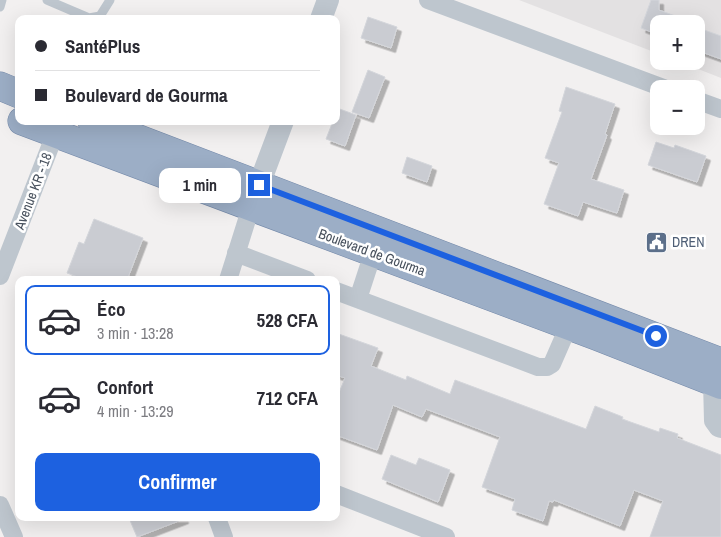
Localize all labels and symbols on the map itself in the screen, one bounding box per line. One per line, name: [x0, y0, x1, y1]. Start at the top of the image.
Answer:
street label: Avenue KR - 18: [10, 150, 56, 233]
callout: 1 min: [159, 168, 242, 202]
route end: [248, 174, 270, 196]
street label: Boulevard de Gourma: [316, 224, 428, 280]
public building icon: DREN: [644, 230, 668, 254]
place label: DREN: [672, 233, 705, 251]
route start: [645, 325, 667, 347]

